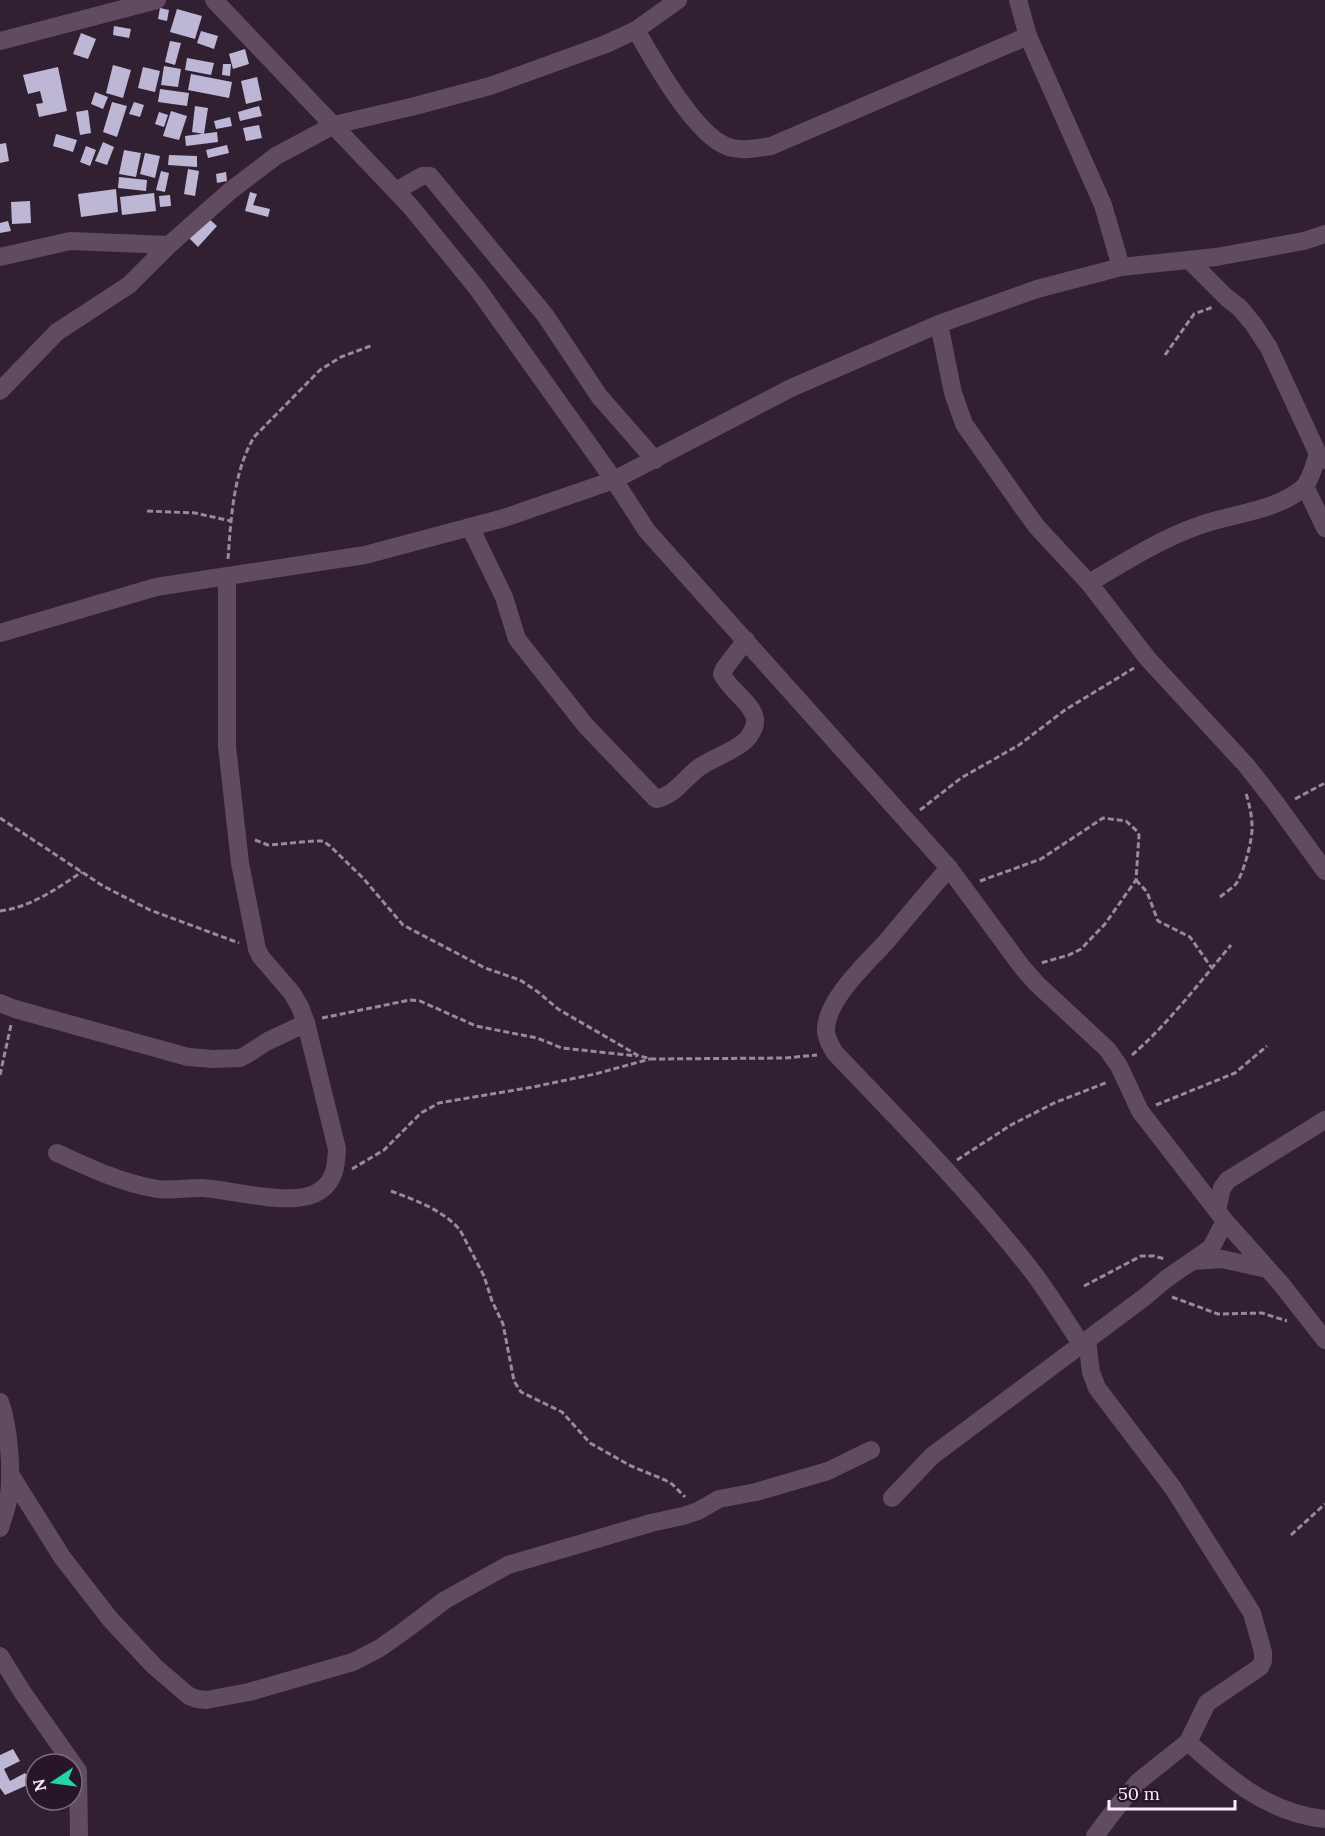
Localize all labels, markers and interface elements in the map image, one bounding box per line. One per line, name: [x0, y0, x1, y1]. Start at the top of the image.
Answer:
north arrow: [24, 1752, 84, 1812]
scale bar: [1109, 1773, 1235, 1811]
text: N: [28, 1777, 51, 1794]
text: 50 m: [1118, 1782, 1160, 1805]

